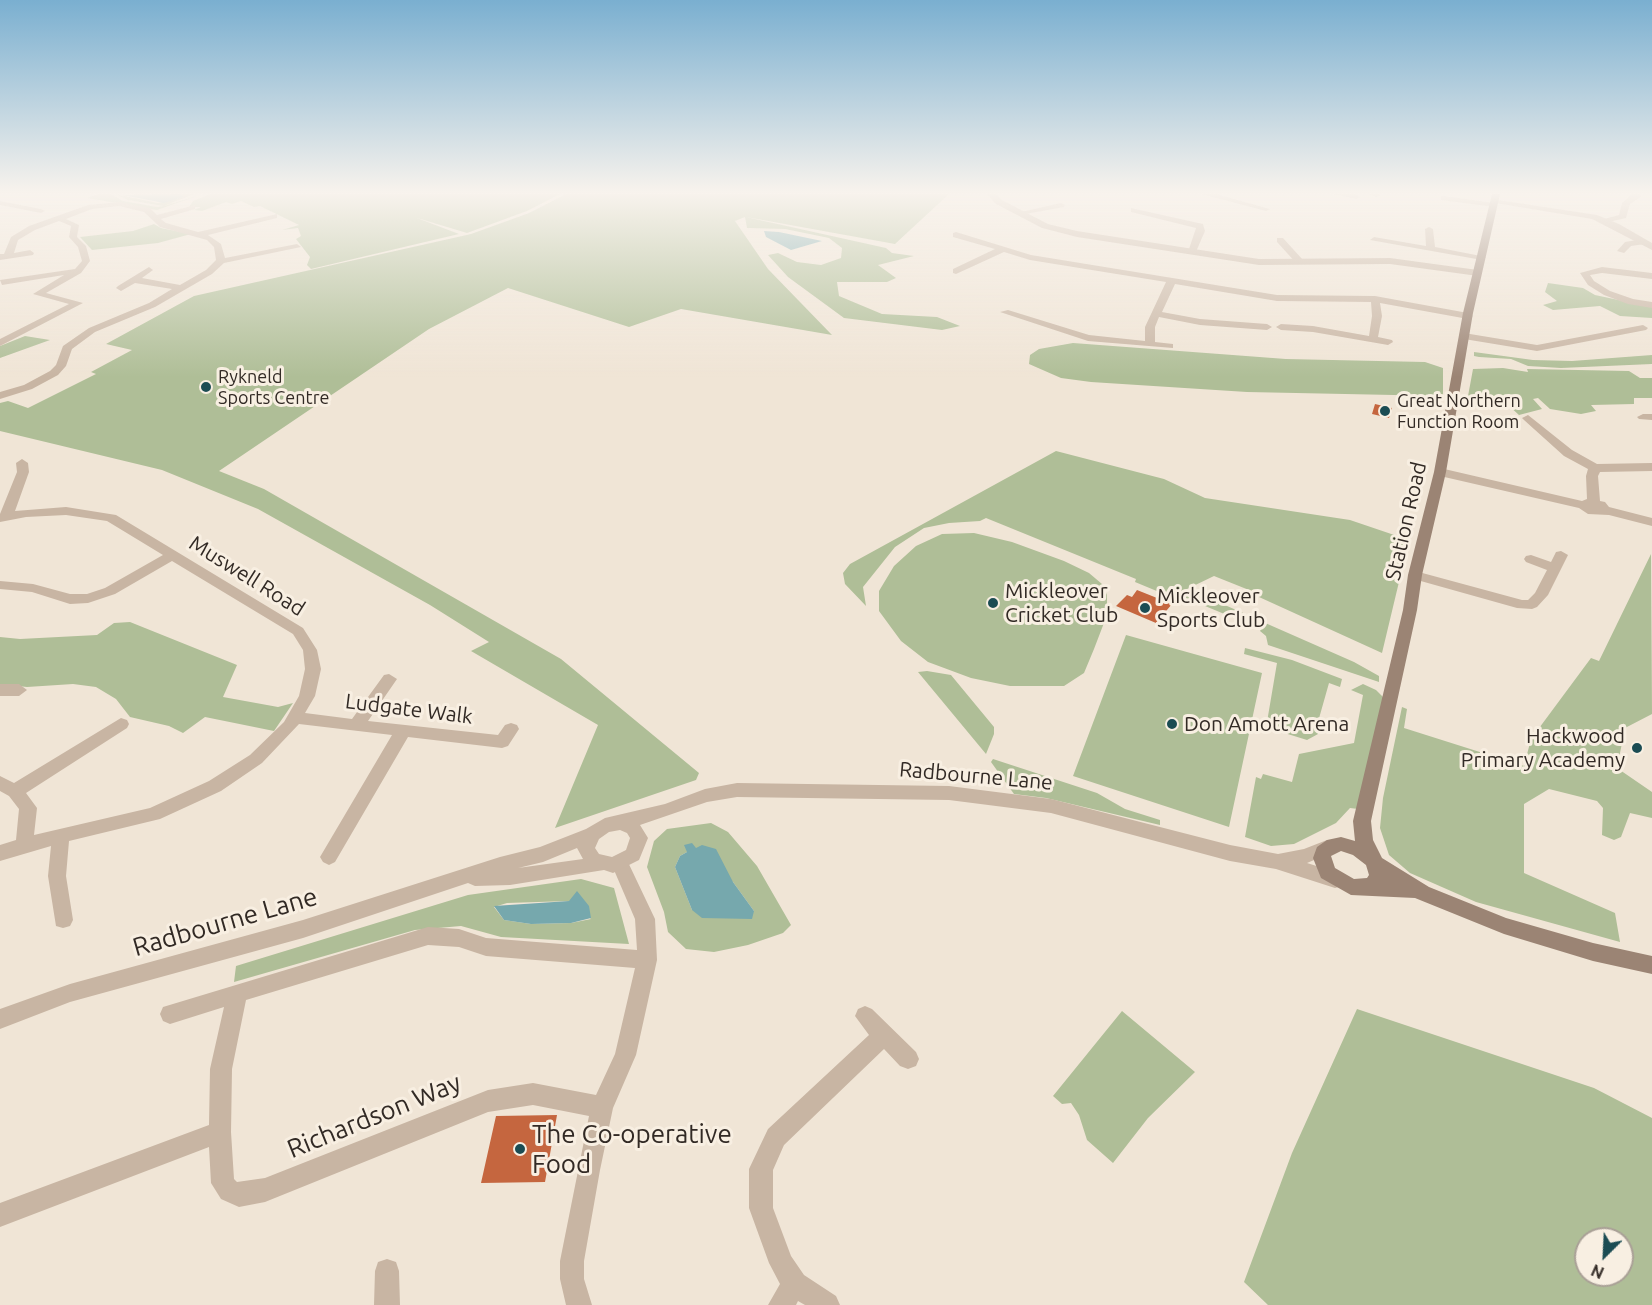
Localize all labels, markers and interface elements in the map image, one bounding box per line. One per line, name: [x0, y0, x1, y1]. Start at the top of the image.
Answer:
place label: Rykneld Sports Centre: [218, 366, 329, 409]
marker: Rykneld Sports Centre: [199, 380, 213, 394]
place label: Great Northern Function Room: [1397, 390, 1521, 432]
marker: Great Northern Function Room: [1378, 404, 1392, 418]
street label: Station Road: [1380, 459, 1432, 583]
street label: Muswell Road: [185, 530, 309, 622]
place label: Mickleover Cricket Club: [1005, 578, 1118, 628]
place label: Mickleover Sports Club: [1157, 583, 1265, 633]
marker: Mickleover Cricket Club: [986, 596, 1000, 610]
marker: Mickleover Sports Club: [1138, 601, 1152, 615]
street label: Ludgate Walk: [344, 689, 474, 729]
place label: Don Amott Arena: [1184, 711, 1349, 737]
marker: Don Amott Arena: [1165, 717, 1179, 731]
place label: Hackwood Primary Academy: [1461, 723, 1625, 773]
marker: Hackwood Primary Academy: [1630, 741, 1644, 755]
street label: Radbourne Lane: [898, 757, 1054, 795]
street label: Radbourne Lane: [129, 881, 321, 963]
street label: Richardson Way: [283, 1067, 465, 1165]
place label: The Co-operative Food: [532, 1118, 732, 1180]
marker: The Co-operative Food: [513, 1142, 527, 1156]
north arrow: [1574, 1227, 1634, 1287]
text: N: [1588, 1261, 1607, 1282]

